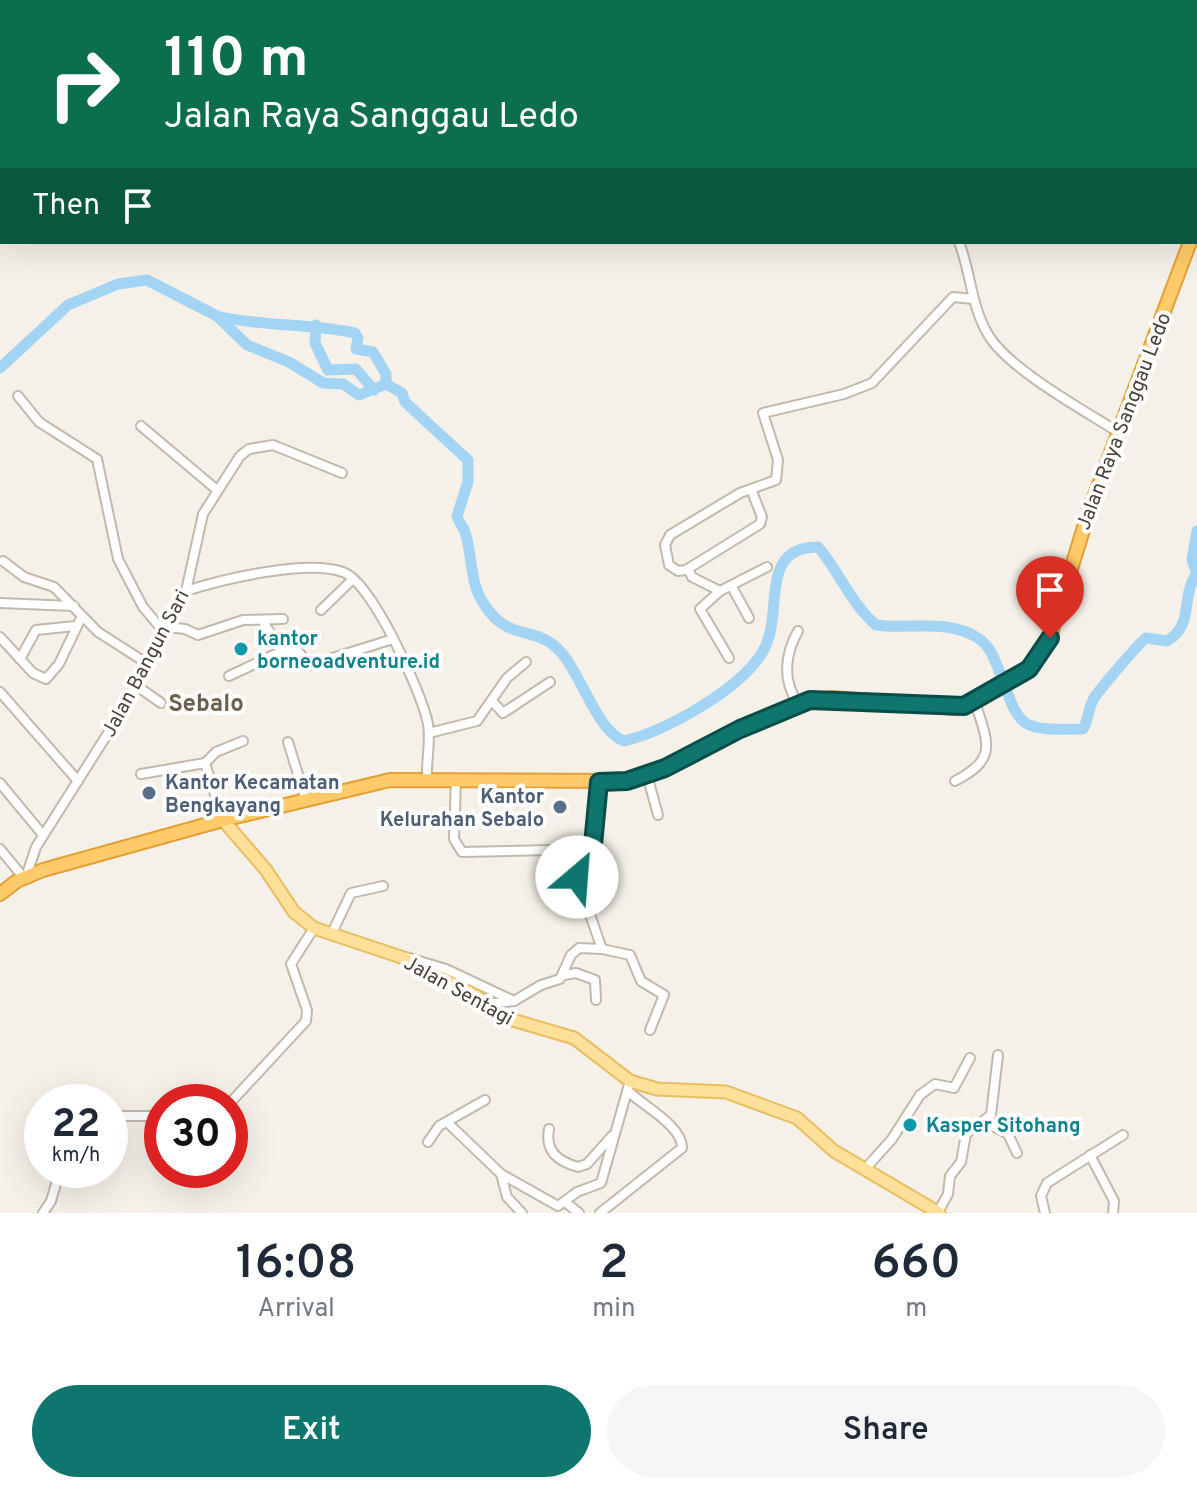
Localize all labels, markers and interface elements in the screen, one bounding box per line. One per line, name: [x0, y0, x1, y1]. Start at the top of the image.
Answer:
text: 110 m: [164, 26, 309, 96]
icon: right: [32, 32, 136, 136]
text: Jalan Raya Sanggau Ledo: [164, 95, 579, 141]
icon: arrive: [116, 184, 160, 228]
text: Then: [32, 188, 100, 225]
street label: Jalan Raya Sanggau Ledo: [1071, 309, 1178, 534]
pin: [1016, 556, 1084, 638]
icon: arrive: [1028, 568, 1072, 612]
street label: Jalan Bangun Sari: [97, 586, 197, 742]
place label: kantor borneoadventure.id: [257, 627, 440, 676]
marker: kantor borneoadventure.id: [232, 640, 250, 658]
district label: Sebalo: [168, 690, 244, 720]
place label: Kantor Kecamatan Bengkayang: [165, 771, 340, 820]
marker: Kantor Kecamatan Bengkayang: [140, 784, 158, 802]
place label: Kantor Kelurahan Sebalo: [380, 785, 545, 834]
marker: Kantor Kelurahan Sebalo: [551, 798, 569, 816]
position arrow: [535, 835, 619, 919]
street label: Jalan Sentagi: [399, 951, 517, 1033]
speed limit sign: 30: [144, 1084, 248, 1188]
text: 22: [52, 1101, 100, 1151]
place label: Kasper Sitohang: [926, 1114, 1080, 1140]
marker: Kasper Sitohang: [901, 1116, 919, 1134]
text: km/h: [52, 1143, 100, 1169]
text: 16:08: [236, 1235, 356, 1295]
text: 2: [599, 1235, 629, 1295]
text: 660: [871, 1235, 961, 1295]
text: Arrival: [257, 1293, 335, 1326]
text: min: [592, 1293, 636, 1326]
text: m: [905, 1293, 927, 1326]
button: Exit: [32, 1385, 591, 1477]
button: Share: [607, 1385, 1165, 1477]

